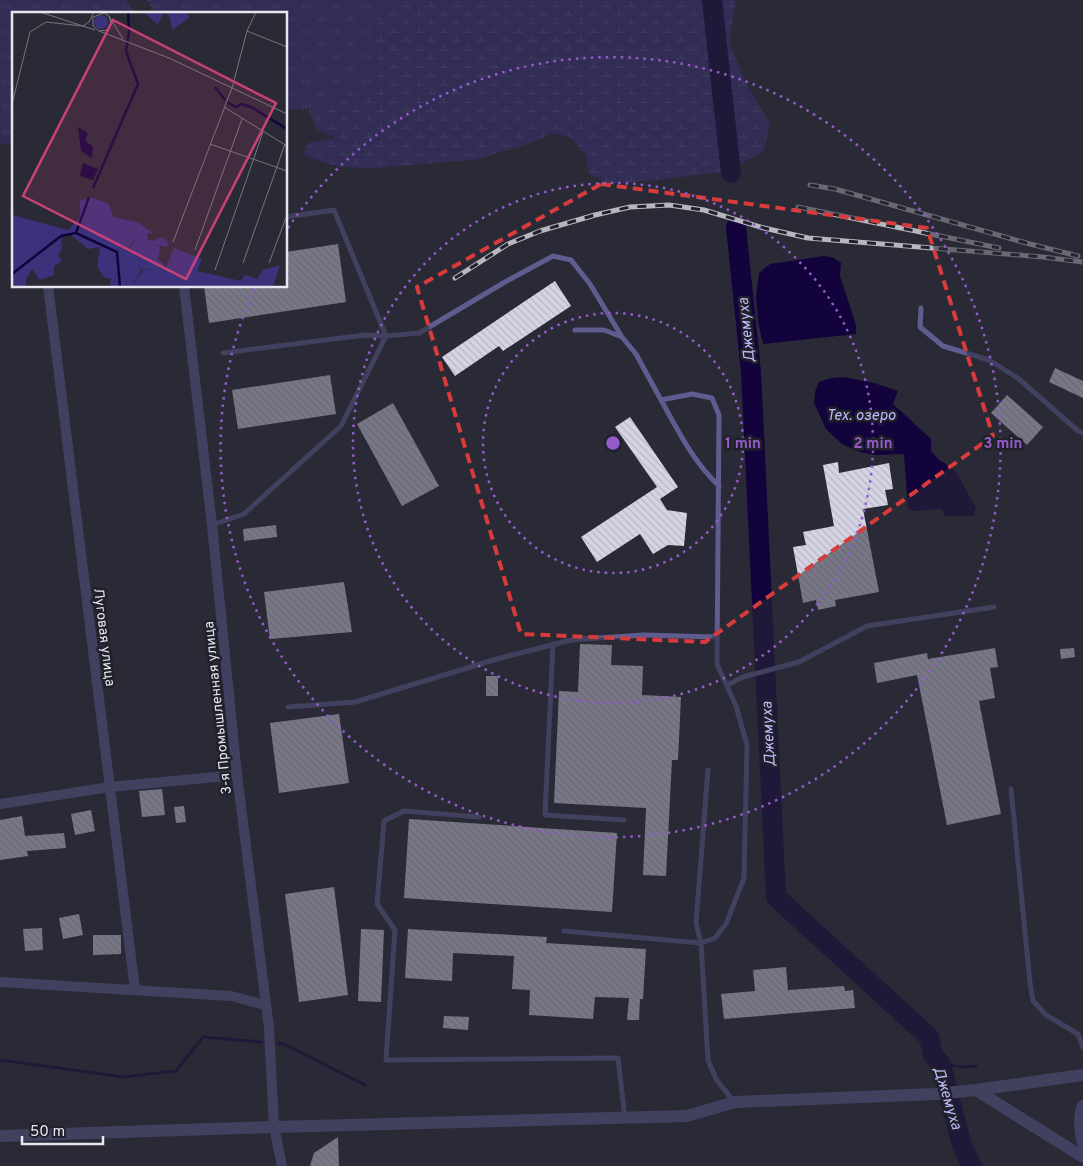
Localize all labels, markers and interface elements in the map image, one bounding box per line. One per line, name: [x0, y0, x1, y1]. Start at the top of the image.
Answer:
inset map: [12, 12, 288, 288]
water label: Джемуха: [735, 296, 760, 363]
water label: Тех. озеро: [827, 407, 895, 426]
centre of rings: [604, 434, 622, 452]
text: 1 min: [725, 435, 761, 454]
text: 2 min: [853, 435, 893, 454]
text: 3 min: [983, 435, 1023, 454]
street label: Луговая улица: [89, 587, 118, 687]
street label: 3-я Промышленная улица: [201, 620, 236, 795]
water label: Джемуха: [758, 701, 781, 767]
water label: Джемуха: [928, 1065, 965, 1132]
scale bar: [22, 1114, 104, 1146]
text: 50 m: [30, 1123, 65, 1142]

